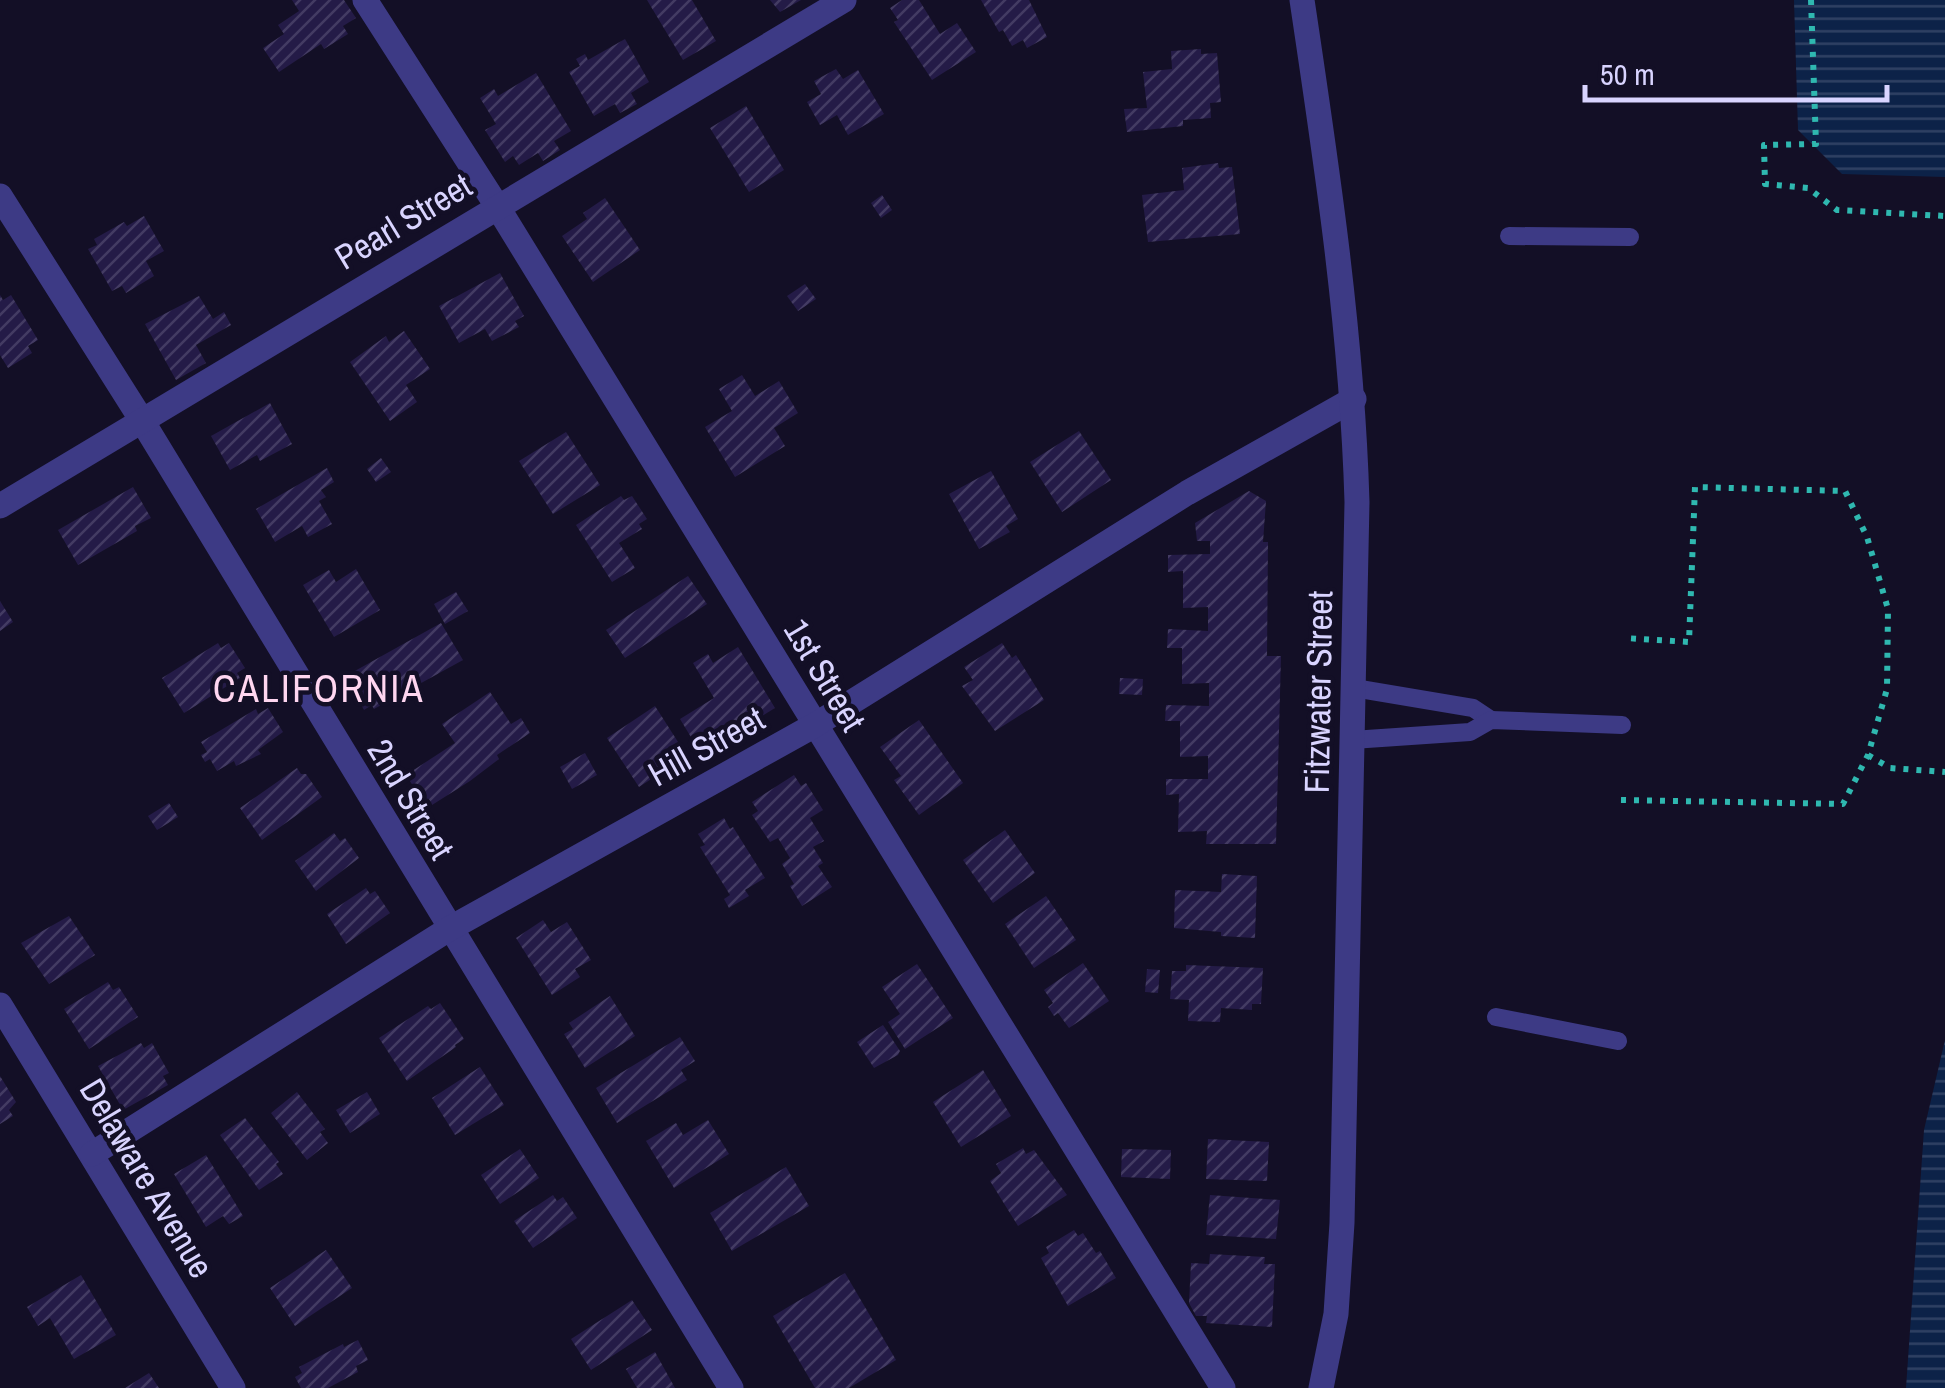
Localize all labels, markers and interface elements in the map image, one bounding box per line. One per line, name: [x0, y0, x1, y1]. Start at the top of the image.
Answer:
scale bar: [1585, 40, 1888, 102]
text: 50 m: [1600, 54, 1655, 94]
street label: Pearl Street: [326, 162, 480, 280]
street label: Fitzwater Street: [1293, 590, 1343, 794]
street label: 1st Street: [773, 610, 877, 740]
district label: CALIFORNIA: [213, 663, 425, 714]
street label: Hill Street: [639, 695, 773, 797]
street label: 2nd Street: [357, 730, 465, 868]
street label: Delaware Avenue: [69, 1070, 225, 1286]

